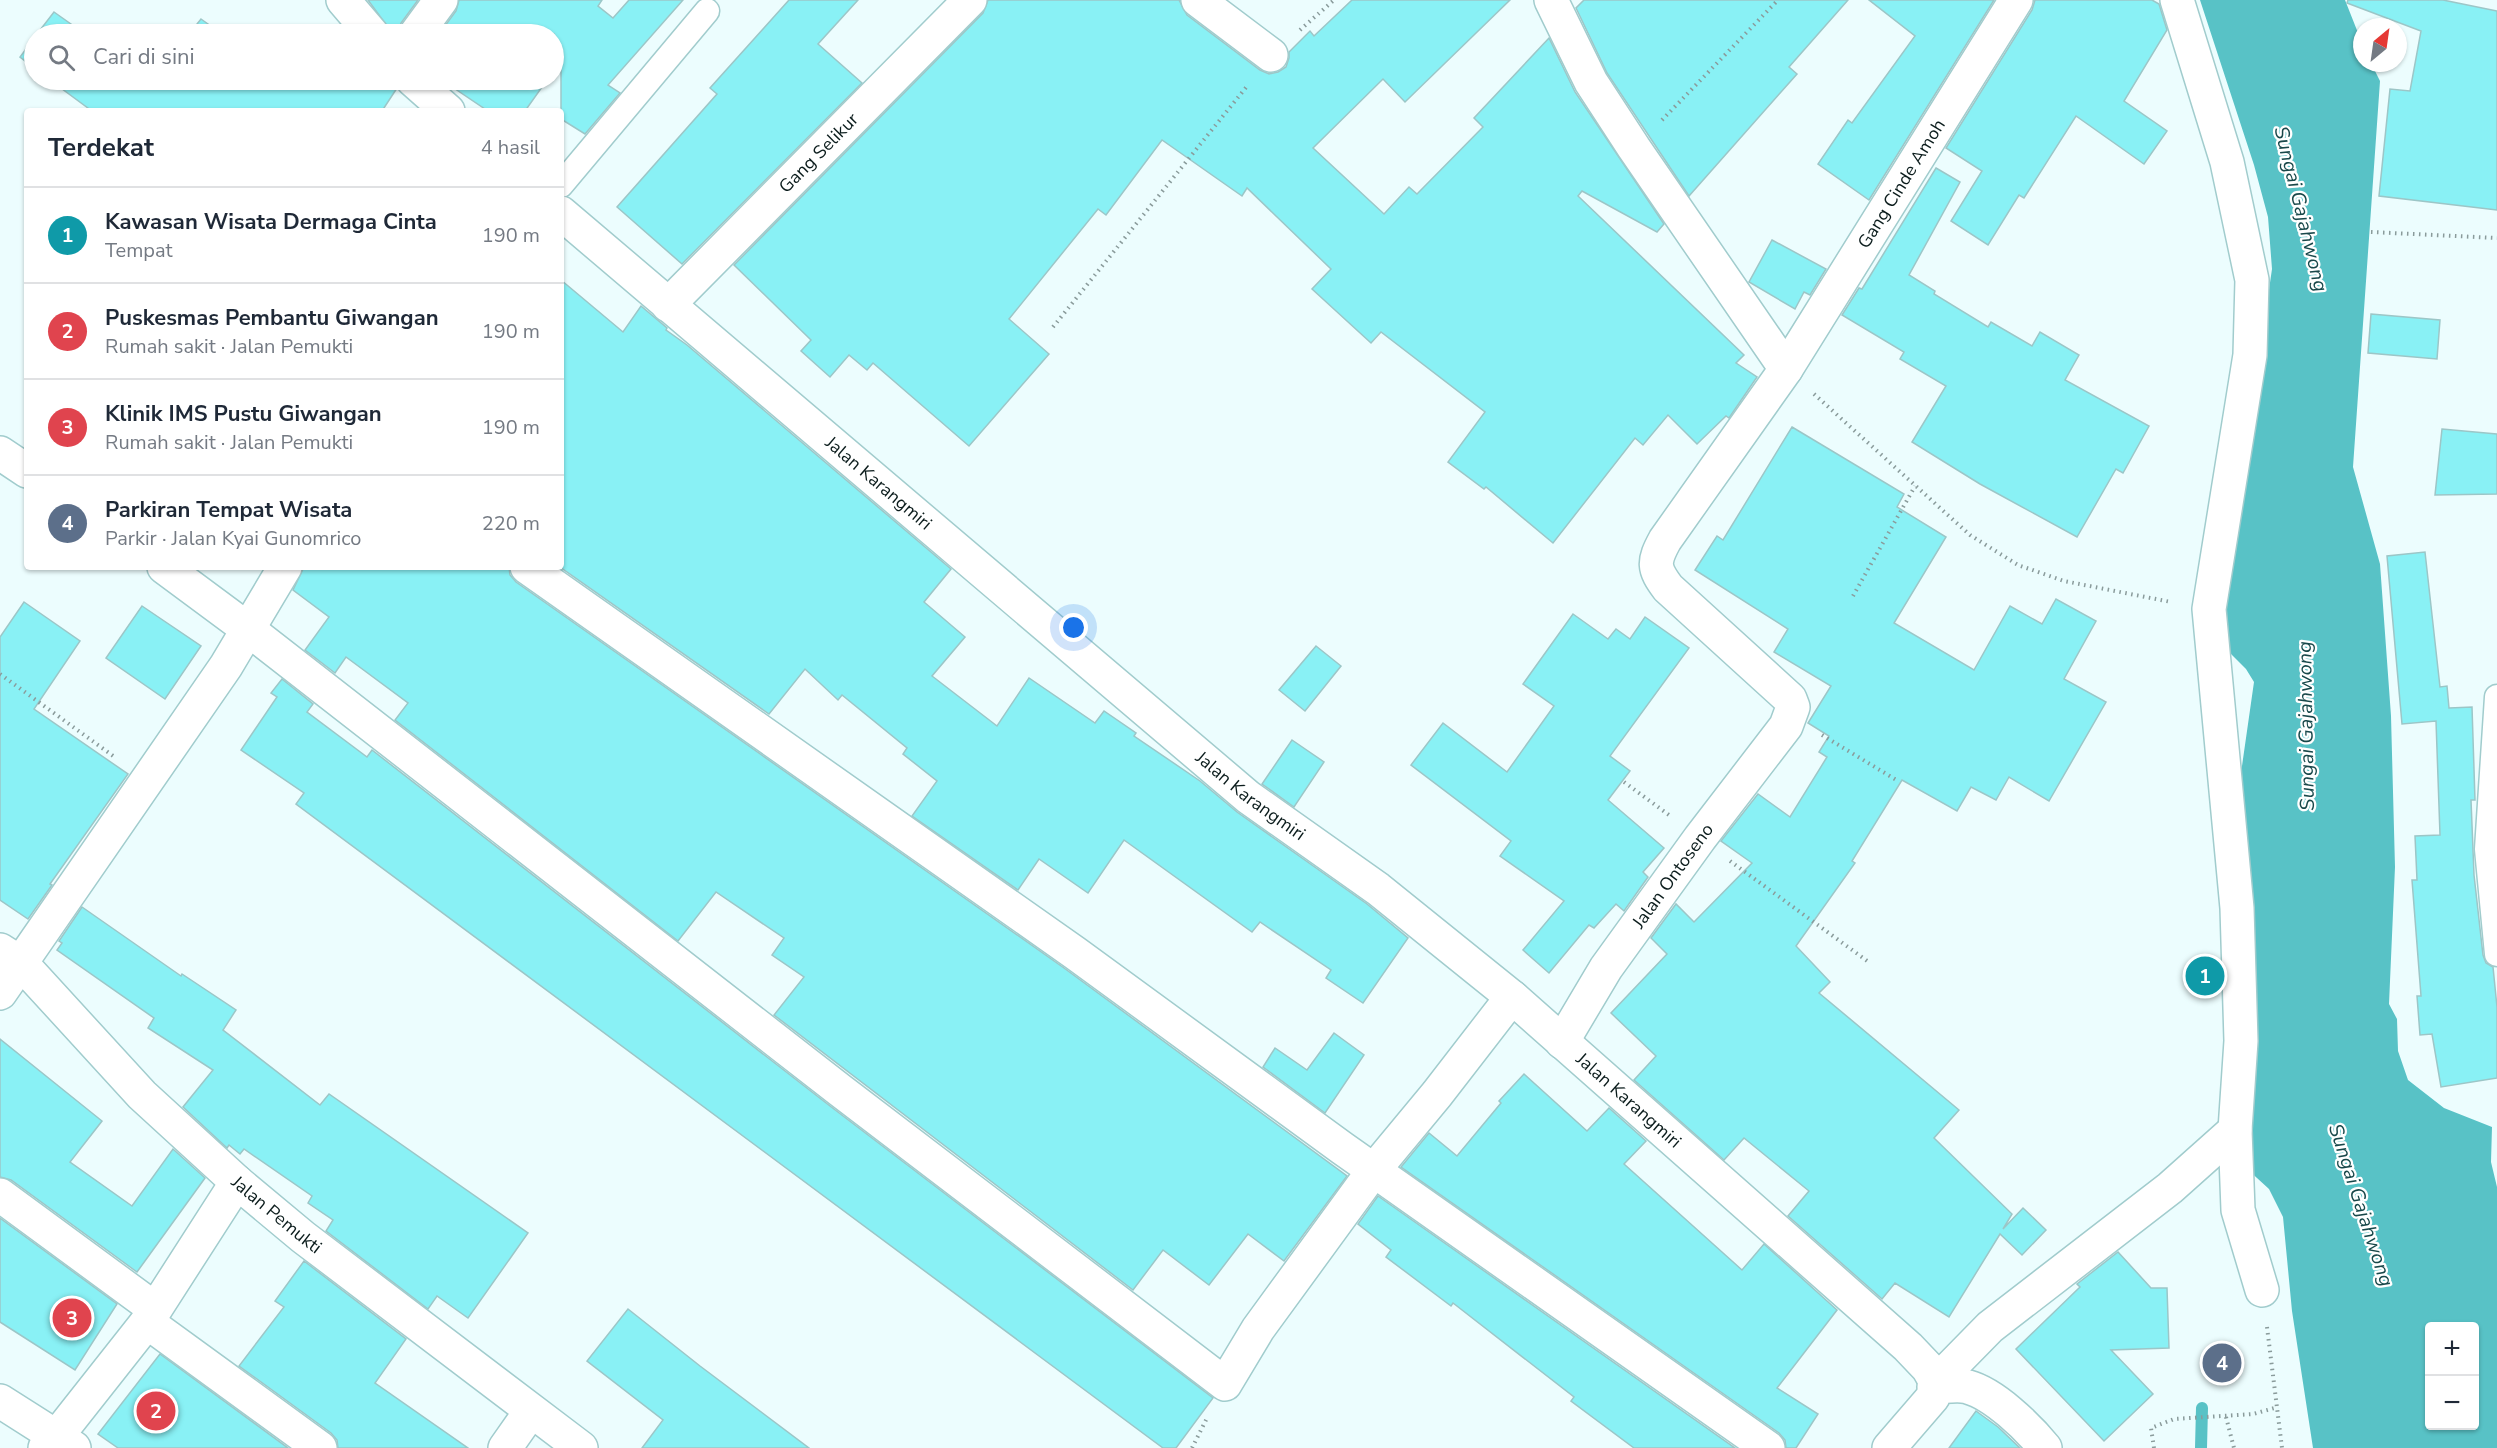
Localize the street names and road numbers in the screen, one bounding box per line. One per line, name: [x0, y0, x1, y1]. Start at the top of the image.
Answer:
street label: Gang Selikur: [774, 107, 864, 198]
street label: Gang Cinde Amoh: [1852, 115, 1951, 253]
street label: Jalan Karangmiri: [820, 430, 937, 535]
street label: Jalan Karangmiri: [1190, 745, 1310, 846]
street label: Jalan Ontoseno: [1626, 818, 1719, 934]
street label: Jalan Karangmiri: [1570, 1047, 1687, 1153]
street label: Jalan Pemukti: [225, 1170, 327, 1259]

